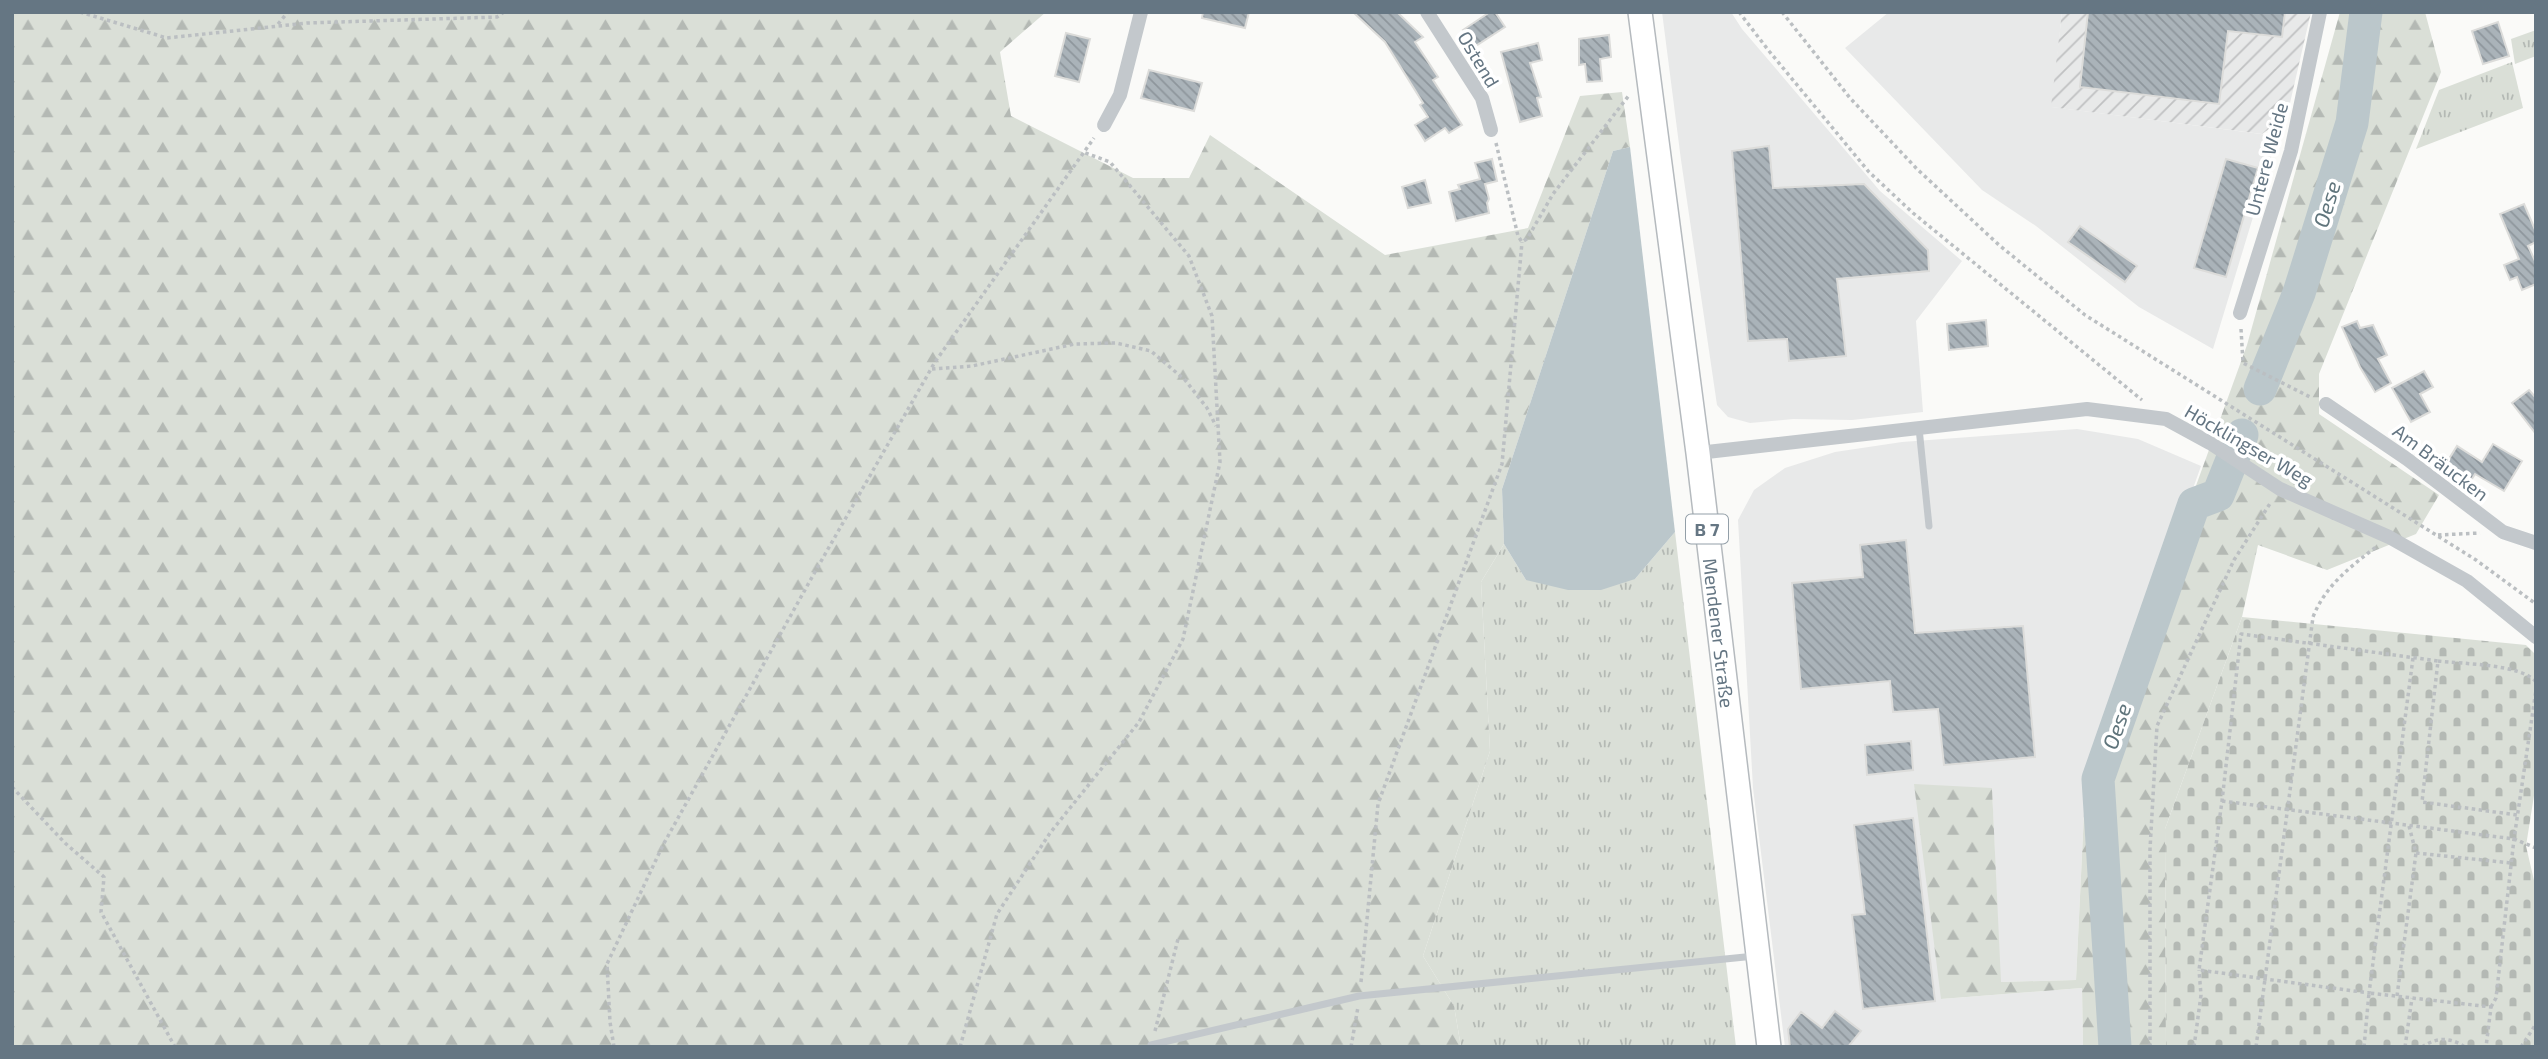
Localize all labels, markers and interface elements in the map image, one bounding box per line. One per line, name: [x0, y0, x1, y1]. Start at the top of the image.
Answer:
street label: Ostend: [1453, 27, 1505, 91]
street label: Untere Weide: [2240, 100, 2292, 218]
water label: Oese: [2307, 178, 2345, 230]
street label: Höcklingser Weg: [2181, 399, 2317, 491]
street label: Am Bräucken: [2389, 419, 2493, 505]
road number: B 7: [1686, 514, 1728, 544]
street label: Mendener Straße: [1699, 557, 1740, 709]
water label: Oese: [2097, 700, 2135, 752]

